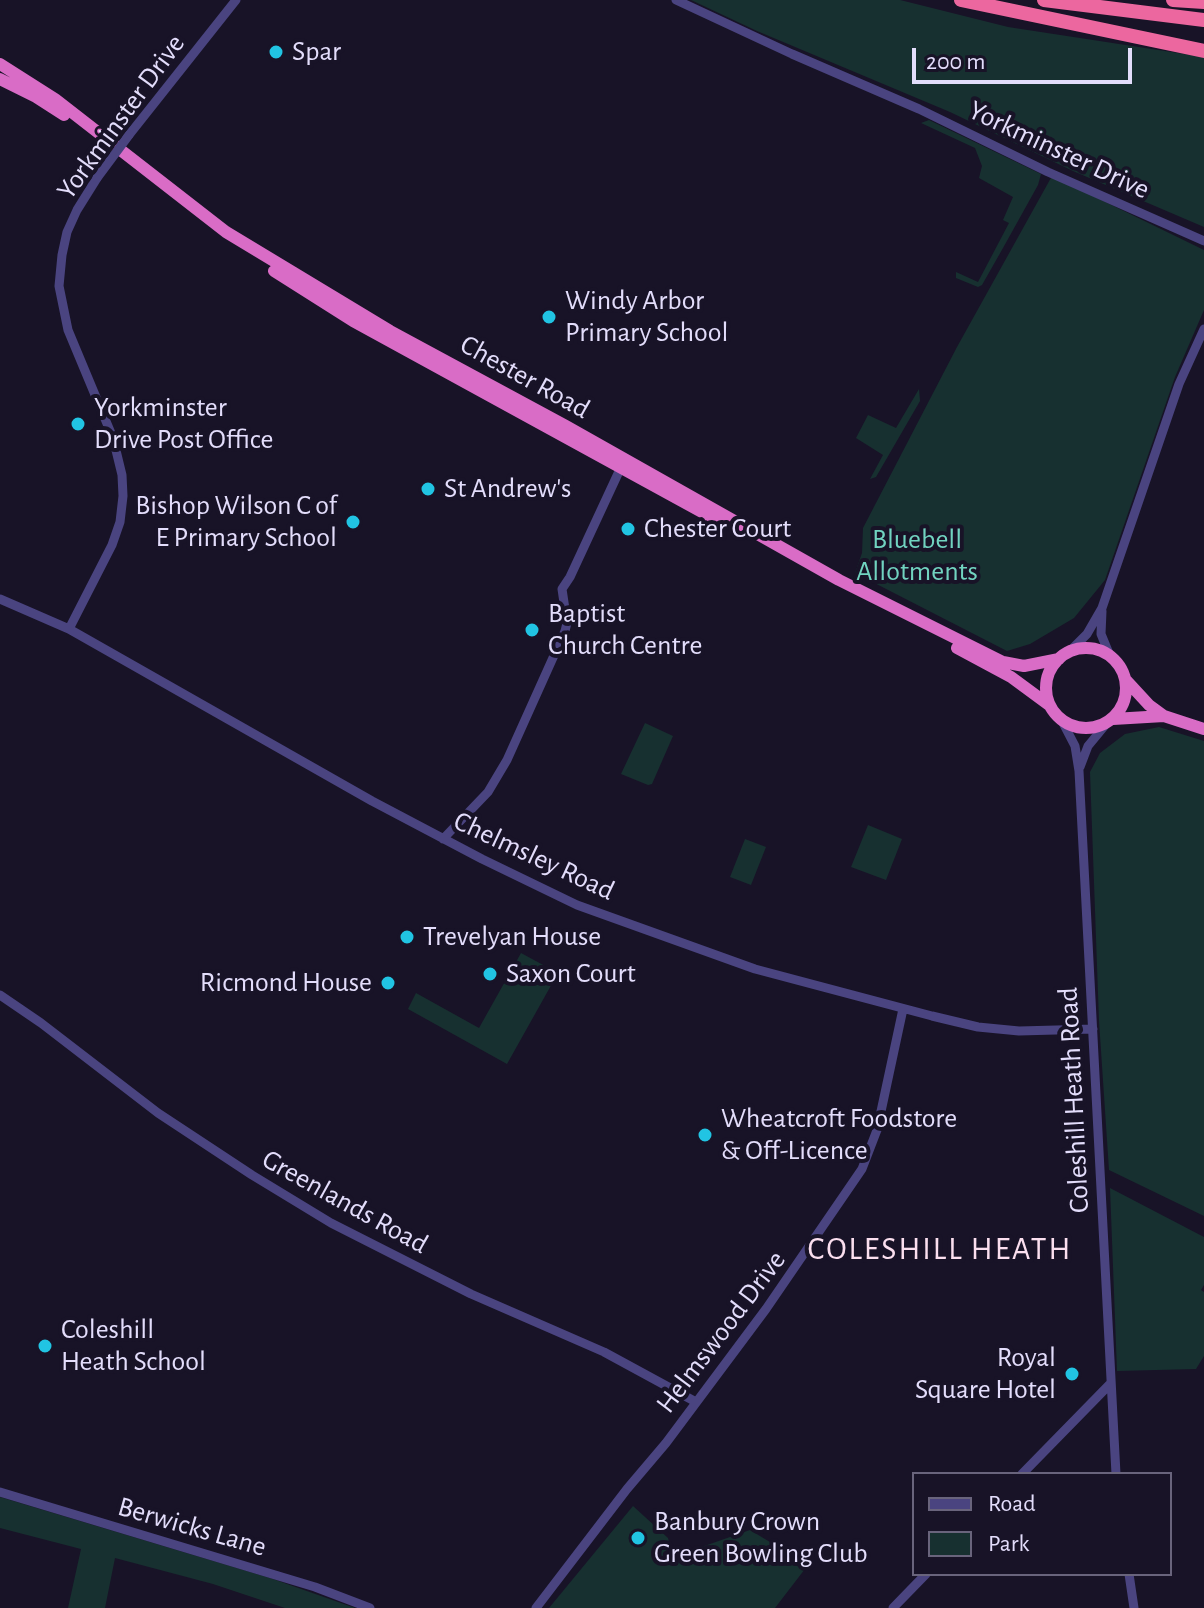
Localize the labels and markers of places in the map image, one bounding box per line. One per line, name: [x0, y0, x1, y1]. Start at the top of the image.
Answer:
place label: Spar: [292, 35, 341, 69]
marker: Spar: [267, 43, 285, 61]
place label: Windy Arbor Primary School: [565, 284, 728, 350]
marker: Windy Arbor Primary School: [540, 308, 558, 326]
place label: Yorkminster Drive Post Office: [94, 391, 273, 457]
marker: Yorkminster Drive Post Office: [69, 415, 87, 433]
place label: St Andrew's: [444, 472, 571, 506]
marker: St Andrew's: [419, 480, 437, 498]
place label: Bishop Wilson C of E Primary School: [135, 489, 337, 555]
place label: Chester Court: [644, 512, 791, 546]
marker: Bishop Wilson C of E Primary School: [344, 513, 362, 531]
marker: Chester Court: [619, 520, 637, 538]
place label: Baptist Church Centre: [548, 597, 702, 663]
marker: Baptist Church Centre: [523, 621, 541, 639]
place label: Trevelyan House: [423, 920, 601, 954]
marker: Trevelyan House: [398, 928, 416, 946]
place label: Saxon Court: [506, 957, 636, 991]
marker: Saxon Court: [481, 965, 499, 983]
place label: Ricmond House: [200, 966, 372, 1000]
marker: Ricmond House: [379, 974, 397, 992]
place label: Wheatcroft Foodstore & Off-Licence: [721, 1102, 957, 1168]
marker: Wheatcroft Foodstore & Off-Licence: [696, 1126, 714, 1144]
place label: Coleshill Heath School: [61, 1313, 206, 1379]
marker: Coleshill Heath School: [36, 1337, 54, 1355]
place label: Royal Square Hotel: [915, 1341, 1056, 1407]
marker: Royal Square Hotel: [1063, 1365, 1081, 1383]
place label: Banbury Crown Green Bowling Club: [654, 1505, 868, 1571]
marker: Banbury Crown Green Bowling Club: [629, 1529, 647, 1547]

